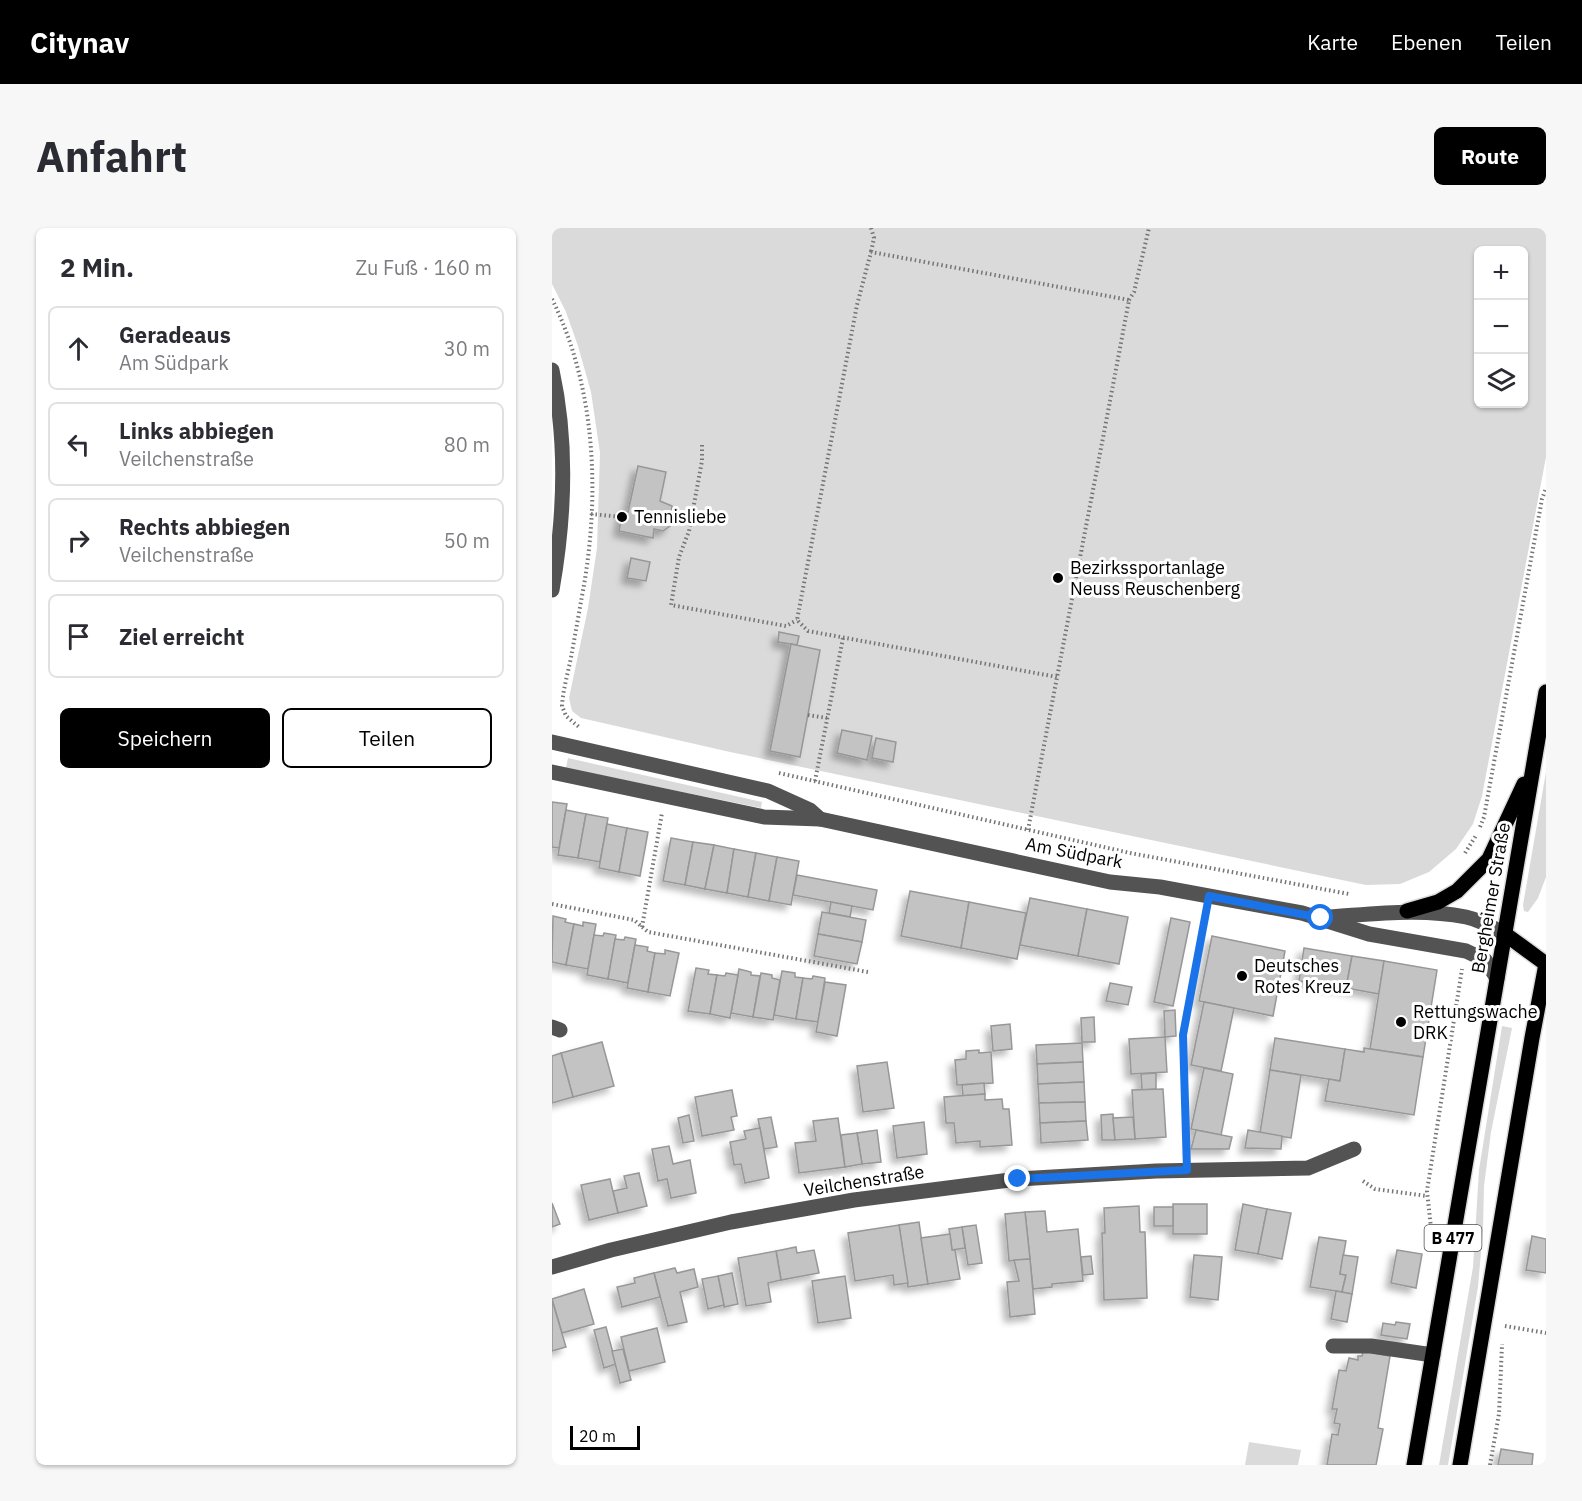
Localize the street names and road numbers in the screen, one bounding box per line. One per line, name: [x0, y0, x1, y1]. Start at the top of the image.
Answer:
street label: Bergheimer Straße: [1466, 821, 1515, 975]
street label: Am Südpark: [1023, 832, 1125, 873]
street label: Veilchenstraße: [802, 1160, 926, 1201]
road number: B 477: [1424, 1225, 1482, 1251]

